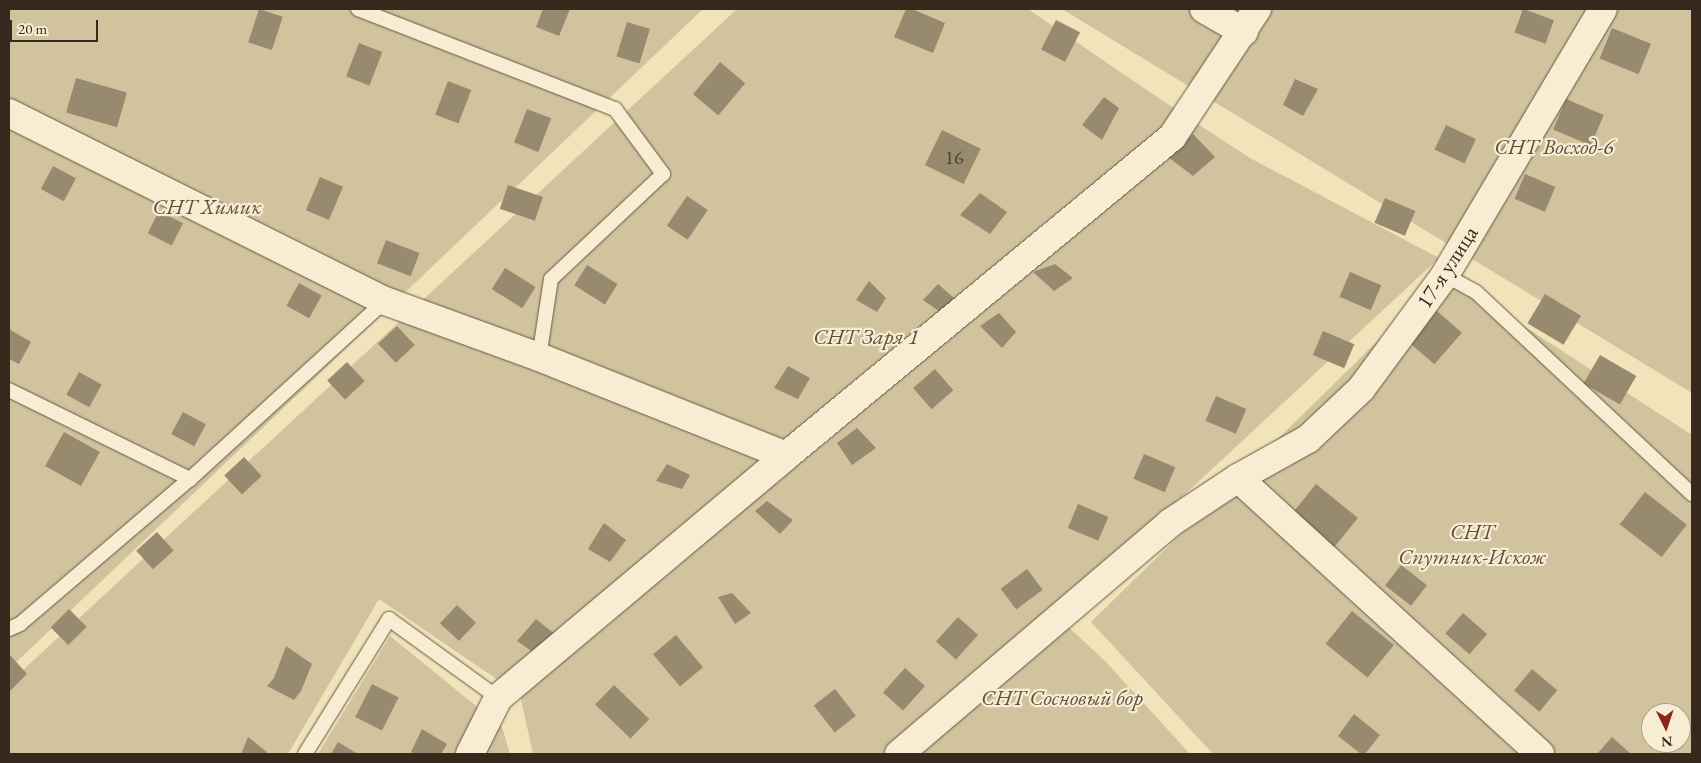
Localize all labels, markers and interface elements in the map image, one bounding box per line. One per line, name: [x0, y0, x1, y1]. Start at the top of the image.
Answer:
scale bar: [12, 10, 100, 42]
text: 20 m: [18, 19, 47, 38]
park label: СНТ Восход-6: [1494, 134, 1614, 160]
house number: 16: [944, 145, 964, 169]
park label: СНТ Химик: [153, 194, 261, 220]
street label: 17-я улица: [1411, 221, 1483, 313]
park label: СНТ Заря 1: [813, 324, 919, 350]
park label: СНТ Спутник-Искож: [1398, 518, 1546, 570]
park label: СНТ Сосновый бор: [981, 685, 1143, 711]
north arrow: [1641, 703, 1691, 753]
text: N: [1661, 733, 1673, 751]

